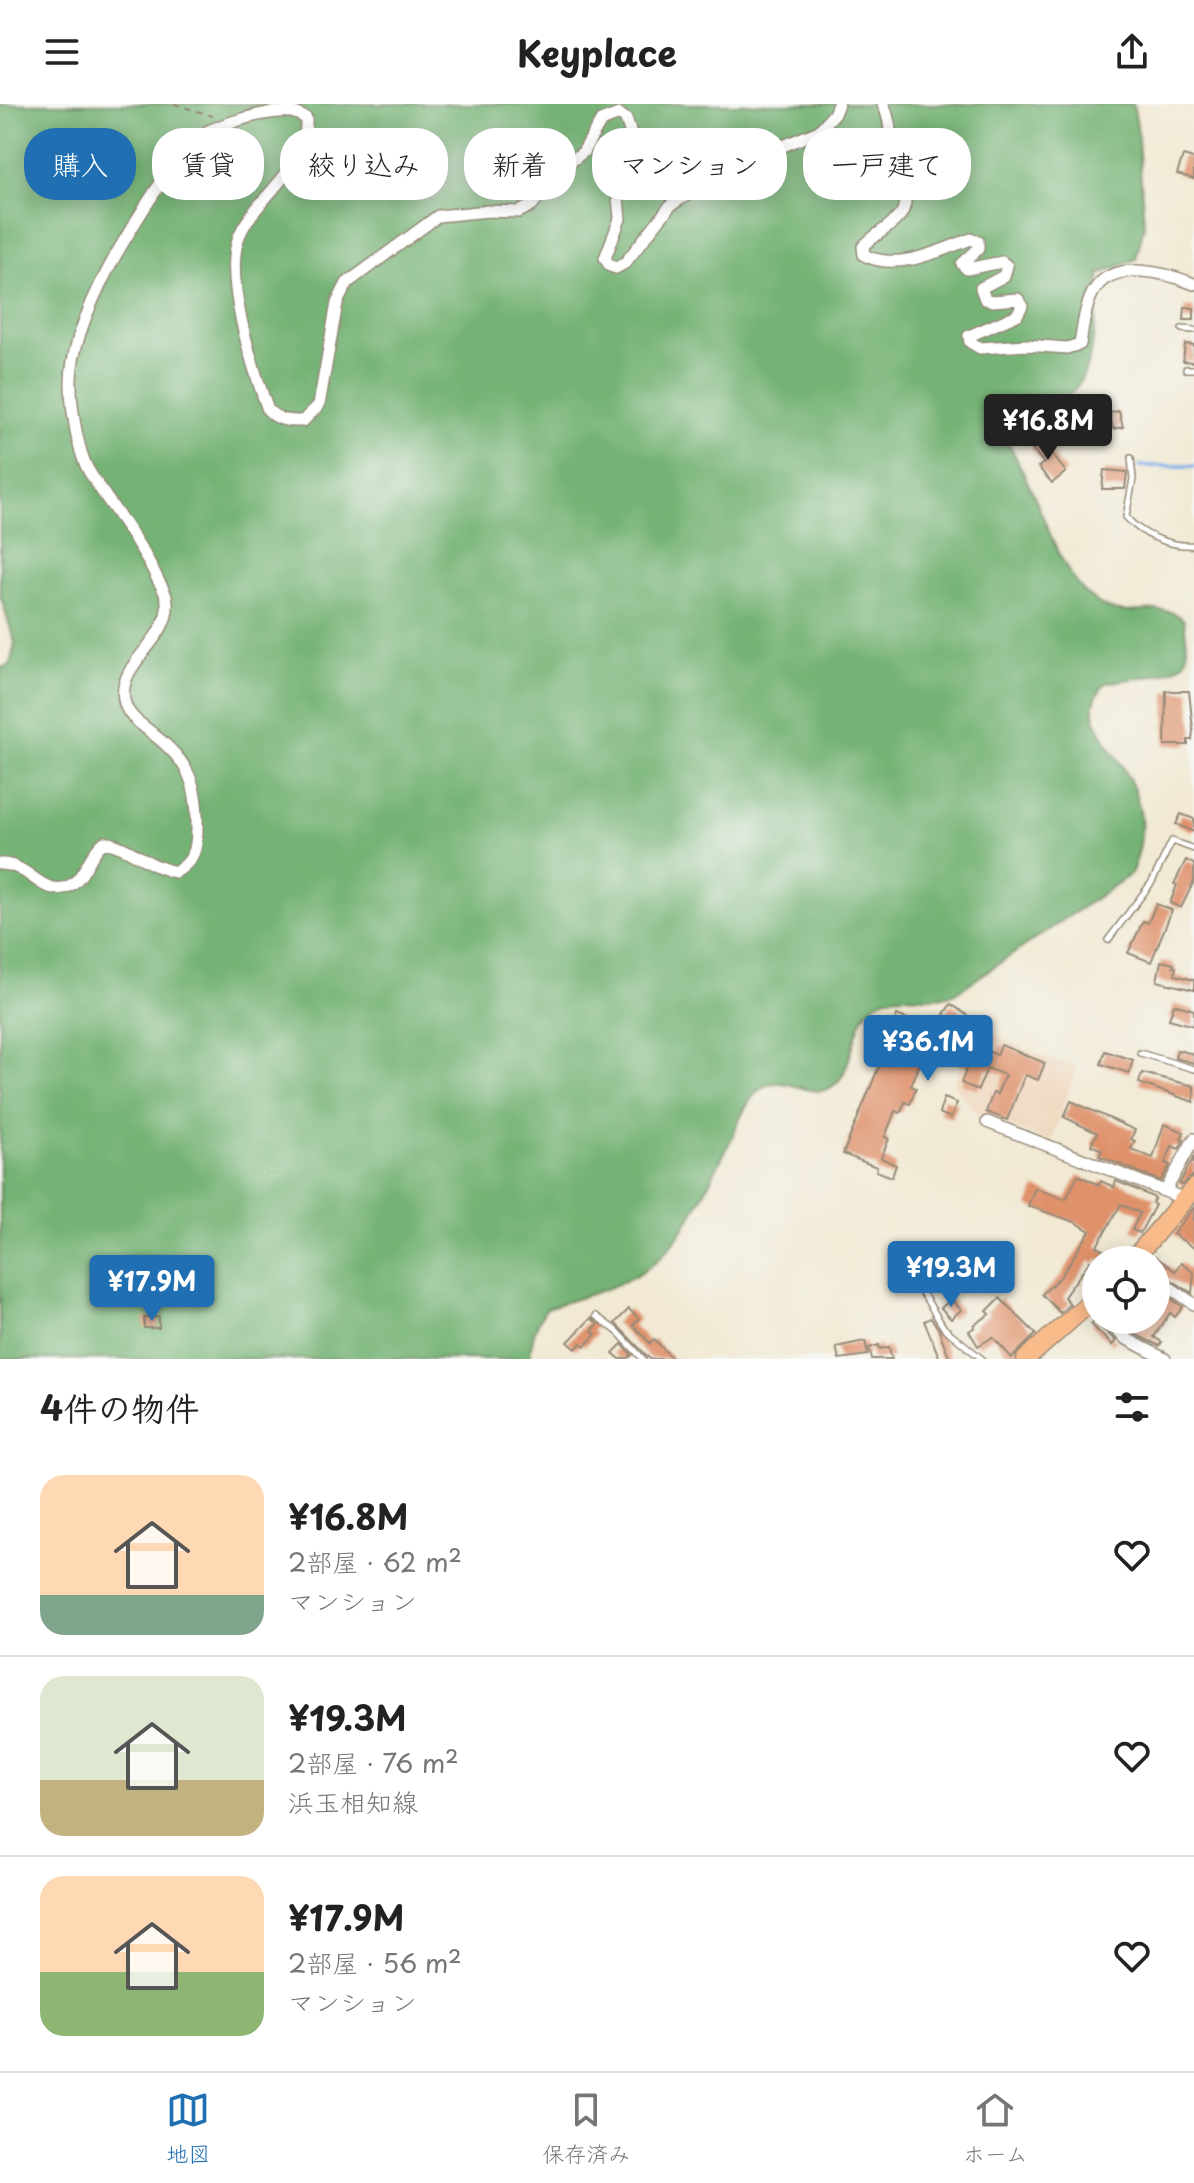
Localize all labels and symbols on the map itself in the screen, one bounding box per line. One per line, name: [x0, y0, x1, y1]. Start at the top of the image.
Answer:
pin: ¥16.8M: [983, 394, 1113, 462]
pin: ¥36.1M: [863, 1015, 993, 1083]
pin: ¥19.3M: [886, 1241, 1016, 1309]
pin: ¥17.9M: [87, 1255, 217, 1323]

